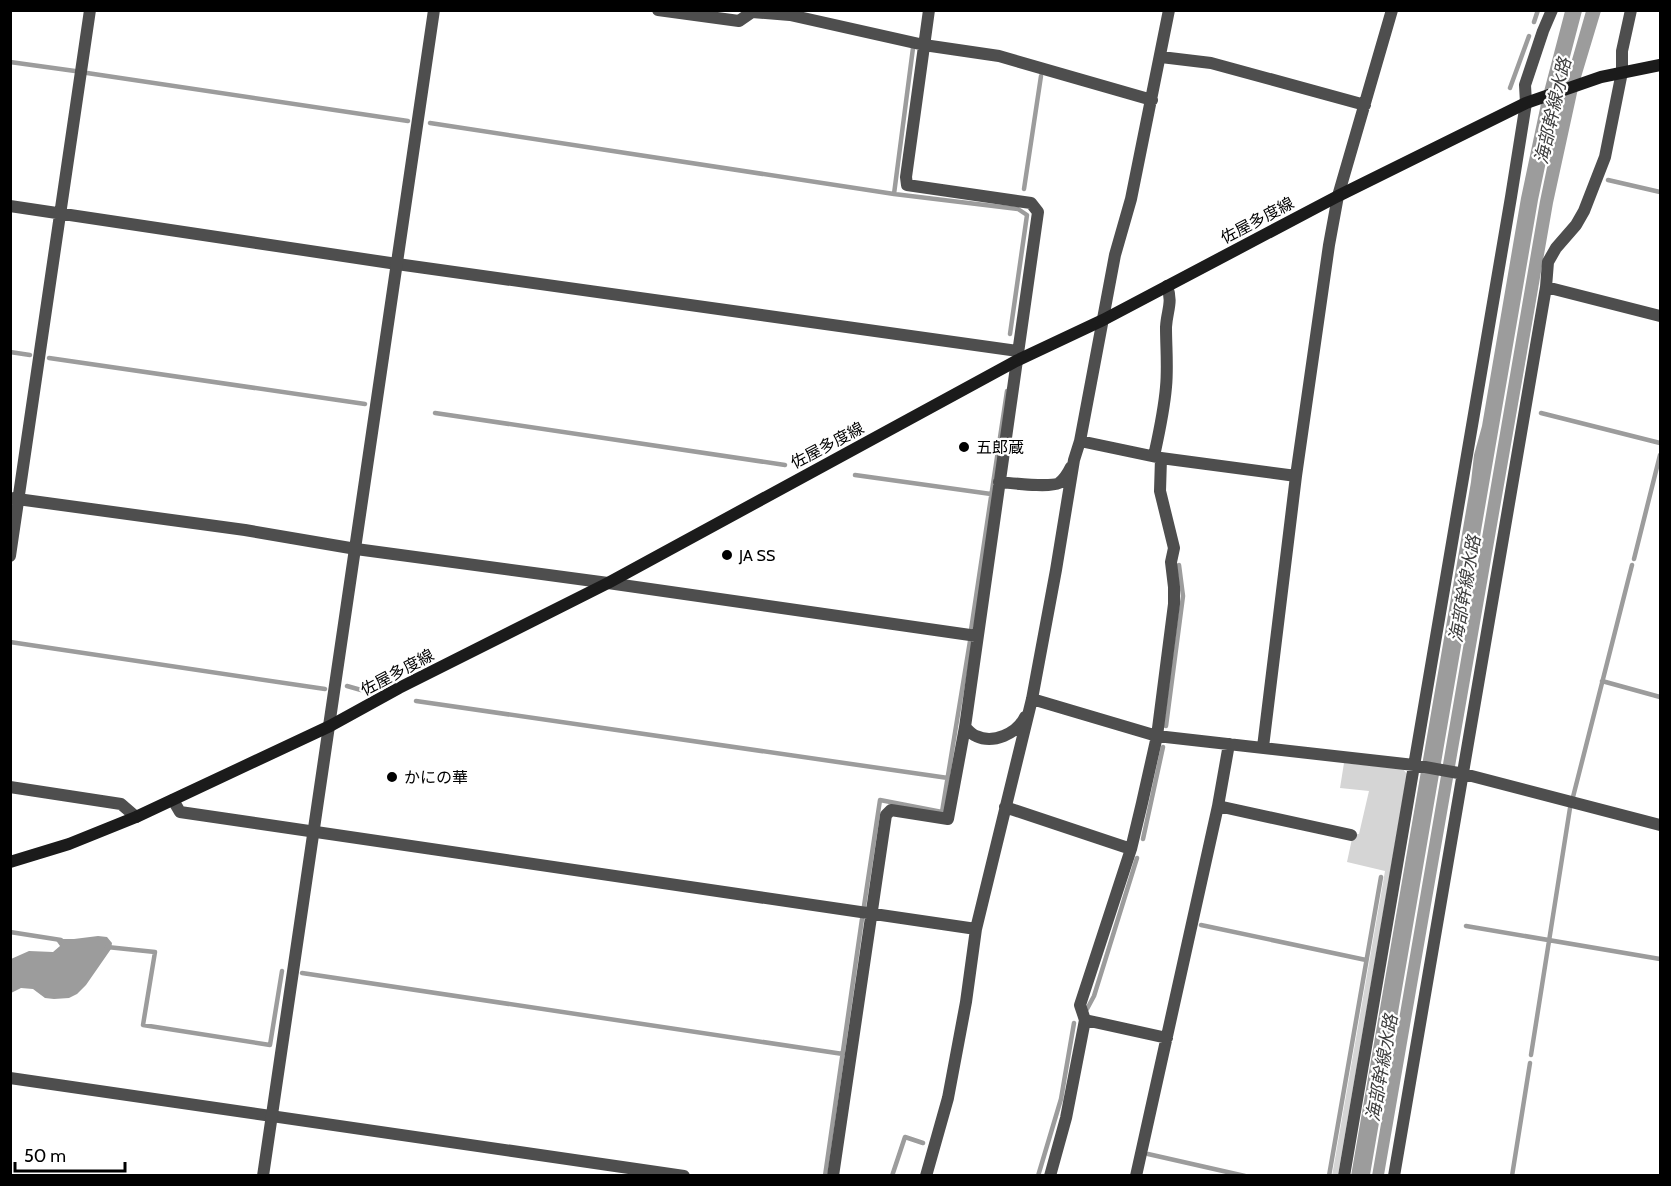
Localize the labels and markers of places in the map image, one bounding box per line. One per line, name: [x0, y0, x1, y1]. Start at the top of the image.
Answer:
place label: 五郎蔵: [976, 438, 1024, 457]
marker: 五郎蔵: [957, 440, 971, 454]
place label: JA SS: [738, 546, 775, 565]
marker: JA SS: [720, 548, 734, 562]
place label: かにの華: [404, 768, 468, 787]
marker: かにの華: [385, 770, 399, 784]

